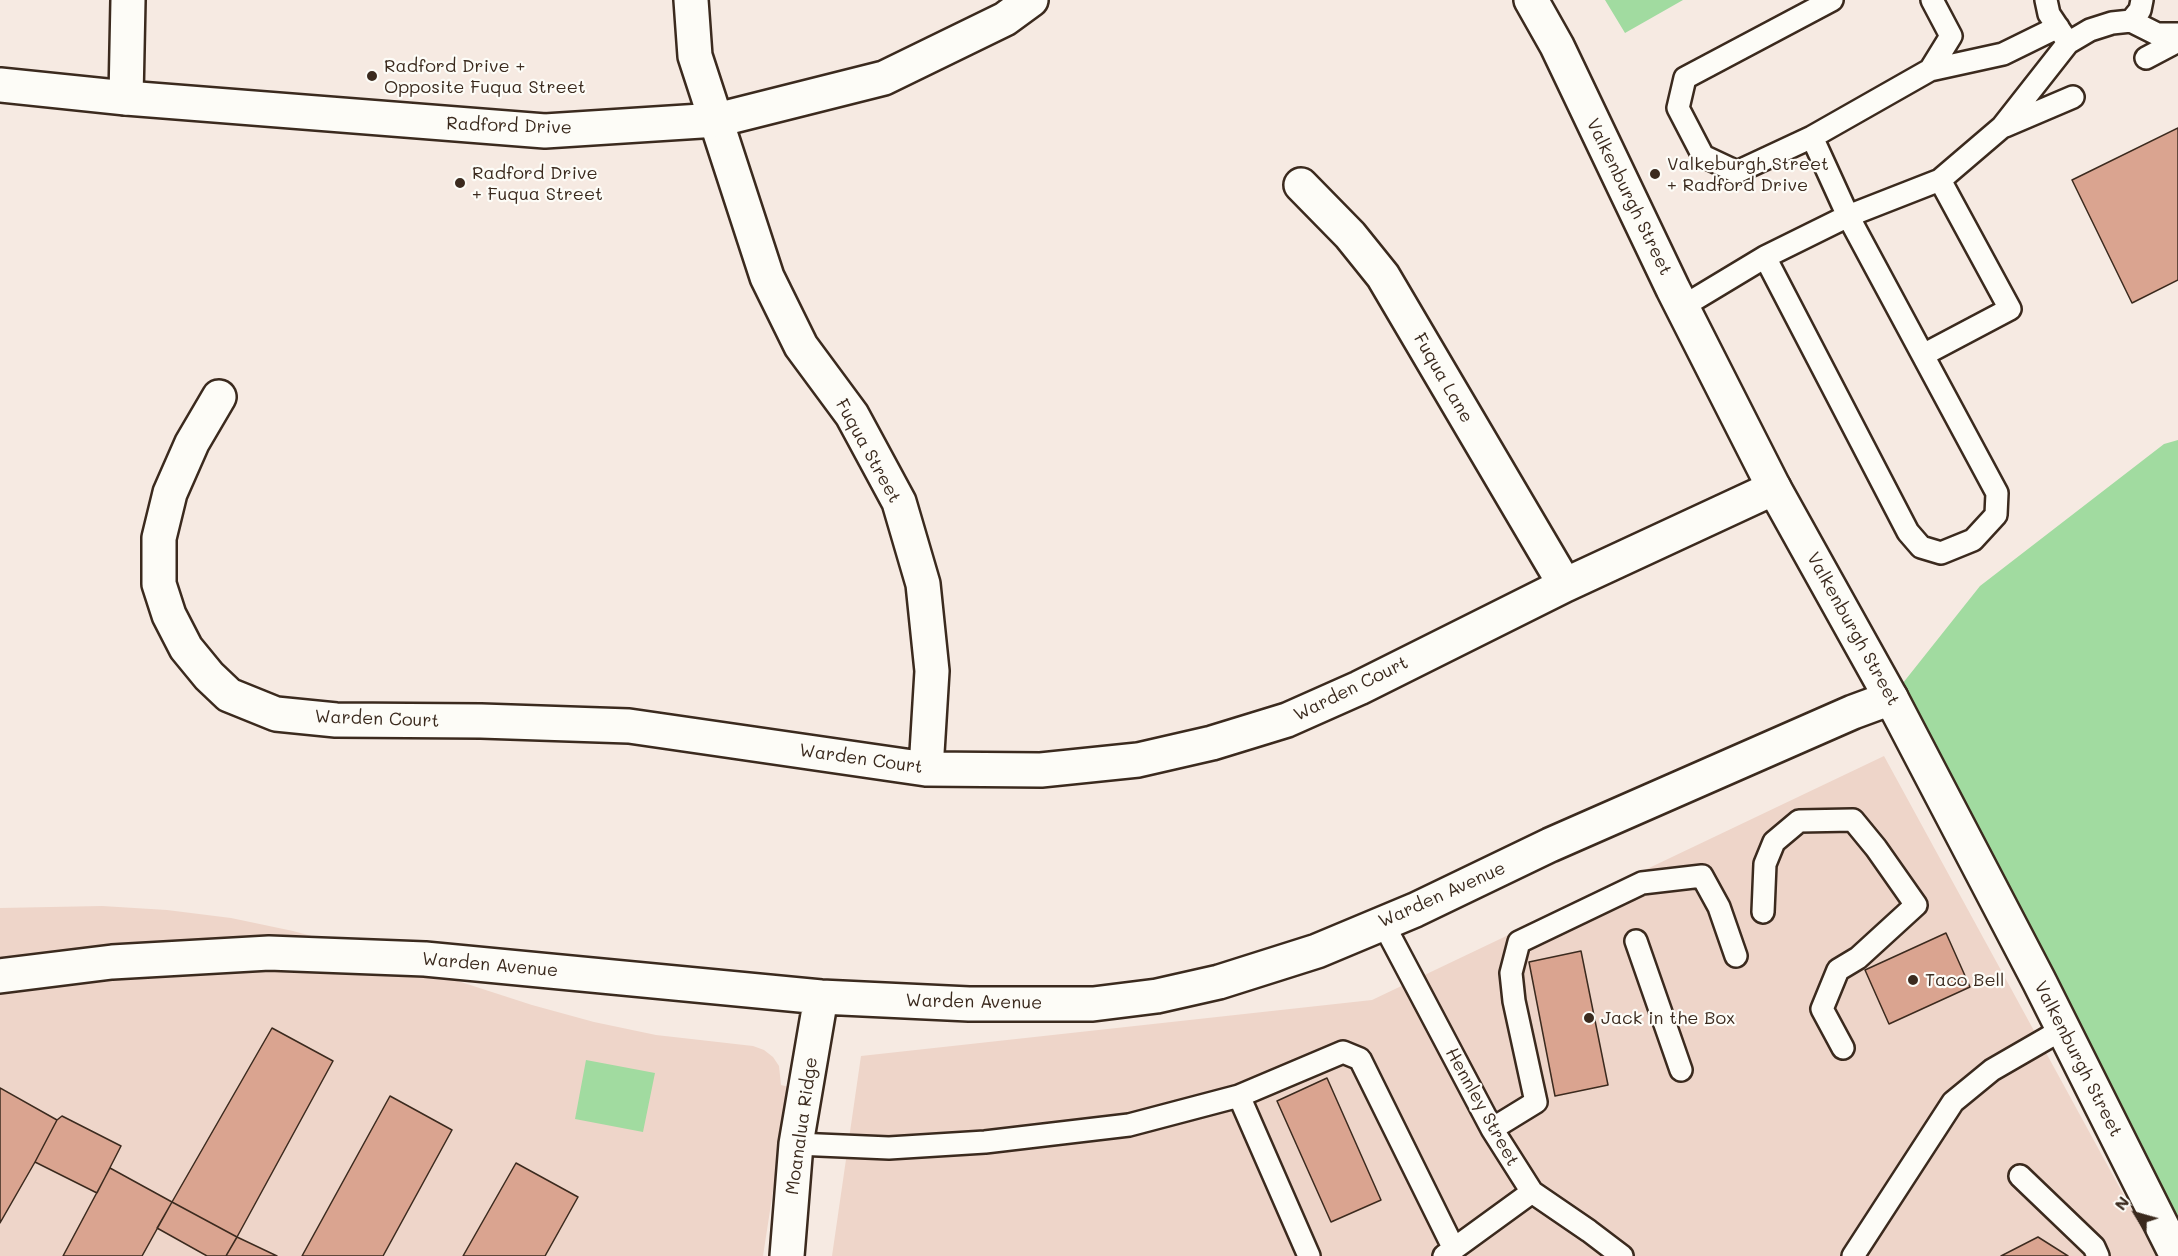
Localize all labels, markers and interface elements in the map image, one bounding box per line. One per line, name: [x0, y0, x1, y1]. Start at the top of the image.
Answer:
place label: Radford Drive + Opposite Fuqua Street: [384, 55, 586, 98]
marker: Radford Drive + Opposite Fuqua Street: [365, 69, 379, 83]
street label: Radford Drive: [446, 113, 572, 139]
street label: Valkenburgh Street: [1582, 115, 1676, 279]
place label: Valkeburgh Street + Radford Drive: [1667, 153, 1829, 195]
place label: Radford Drive + Fuqua Street: [472, 162, 603, 204]
marker: Valkeburgh Street + Radford Drive: [1648, 167, 1662, 181]
marker: Radford Drive + Fuqua Street: [453, 176, 467, 190]
street label: Fuqua Lane: [1409, 329, 1477, 427]
street label: Fuqua Street: [831, 395, 905, 507]
street label: Valkenburgh Street: [1802, 549, 1904, 709]
street label: Warden Court: [1290, 652, 1412, 726]
street label: Warden Court: [314, 706, 440, 732]
street label: Warden Court: [798, 740, 924, 778]
street label: Warden Avenue: [1375, 857, 1509, 933]
street label: Warden Avenue: [421, 948, 559, 982]
place label: Taco Bell: [1925, 969, 2005, 991]
marker: Taco Bell: [1906, 973, 1920, 987]
street label: Valkenburgh Street: [2029, 977, 2127, 1141]
street label: Warden Avenue: [906, 990, 1042, 1014]
place label: Jack in the Box: [1601, 1007, 1735, 1029]
marker: Jack in the Box: [1582, 1011, 1596, 1025]
street label: Hennley Street: [1441, 1044, 1523, 1170]
street label: Moanalua Ridge: [782, 1056, 822, 1196]
north arrow: [2106, 1184, 2166, 1244]
text: N: [2109, 1192, 2133, 1214]

